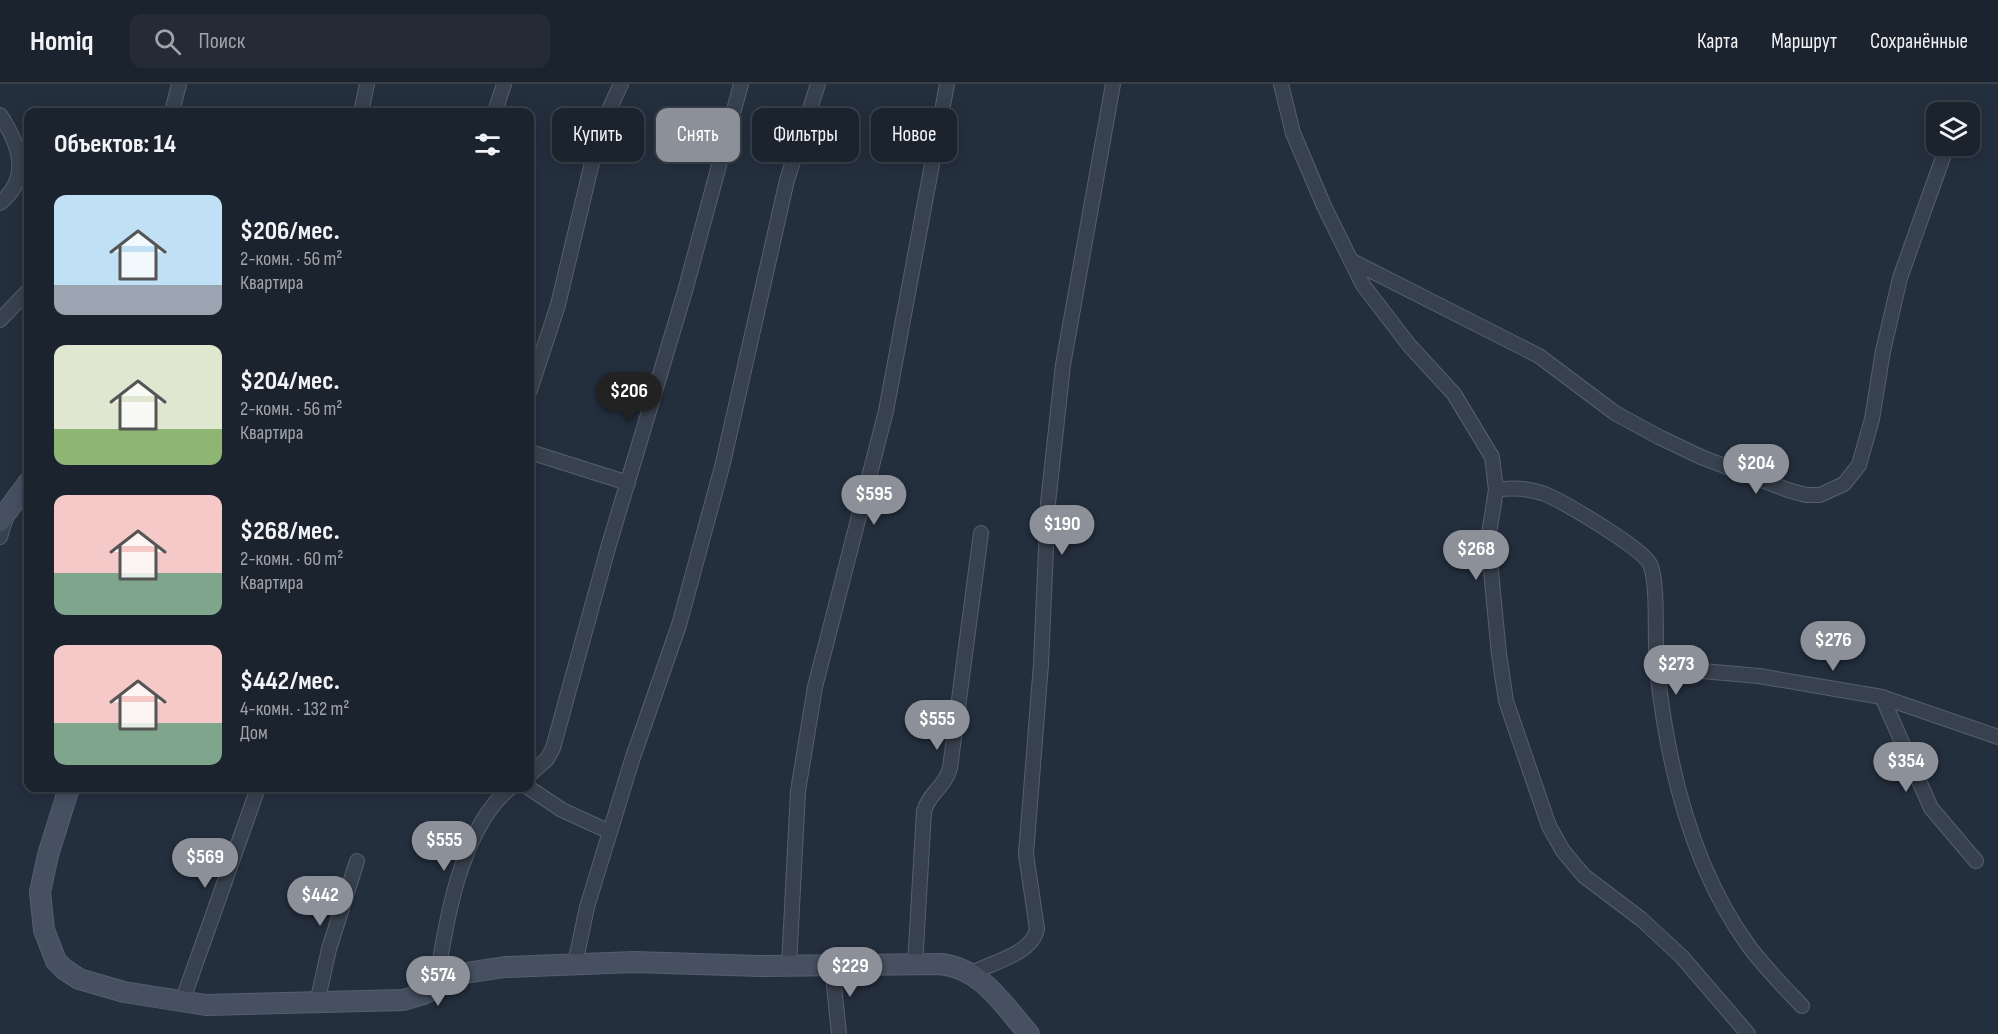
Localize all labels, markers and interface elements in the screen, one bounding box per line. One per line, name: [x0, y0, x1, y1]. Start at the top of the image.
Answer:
search box: [130, 14, 550, 68]
text: Homiq: [30, 25, 94, 58]
icon: search: [151, 25, 184, 58]
text: Поиск: [199, 28, 245, 55]
text: Карта: [1697, 29, 1738, 54]
text: Маршрут: [1771, 29, 1837, 54]
text: Сохранённые: [1870, 29, 1968, 54]
map controls: [1926, 102, 1980, 156]
button: layers: [1926, 102, 1980, 156]
chip: Купить: [552, 108, 644, 162]
chip: Снять: [656, 108, 740, 162]
chip: Фильтры: [752, 108, 859, 162]
chip: Новое: [871, 108, 957, 162]
icon: filters: [471, 128, 504, 161]
text: Объектов: 14: [54, 129, 176, 160]
text: $206/мес.: [240, 216, 340, 247]
icon: home: [102, 219, 174, 291]
text: 2-комн. · 56 m²: [240, 247, 343, 271]
text: Квартира: [240, 271, 304, 295]
text: $204/мес.: [240, 366, 339, 397]
icon: home: [102, 369, 174, 441]
pin: $206: [593, 372, 665, 423]
text: $206: [610, 379, 648, 403]
text: 2-комн. · 56 m²: [240, 397, 343, 421]
text: Квартира: [240, 421, 304, 445]
pin: $204: [1720, 444, 1792, 495]
text: $204: [1737, 451, 1775, 475]
pin: $595: [838, 475, 910, 526]
text: $595: [855, 482, 893, 506]
pin: $190: [1026, 505, 1098, 556]
text: $190: [1043, 512, 1081, 536]
text: $268/мес.: [240, 516, 340, 547]
icon: home: [102, 519, 174, 591]
pin: $268: [1440, 530, 1512, 581]
text: $268: [1457, 537, 1495, 561]
text: 2-комн. · 60 m²: [240, 547, 343, 571]
text: Квартира: [240, 571, 304, 595]
pin: $276: [1797, 621, 1869, 672]
text: $276: [1814, 628, 1852, 652]
pin: $273: [1640, 645, 1712, 696]
text: $273: [1658, 652, 1694, 676]
text: $442/мес.: [240, 666, 340, 697]
icon: home: [102, 669, 174, 741]
text: 4-комн. · 132 m²: [240, 697, 349, 721]
pin: $555: [901, 700, 973, 751]
text: $555: [919, 707, 955, 731]
text: Дом: [240, 721, 268, 745]
pin: $354: [1870, 742, 1942, 793]
text: $354: [1887, 749, 1925, 773]
pin: $555: [408, 821, 480, 872]
text: $555: [426, 828, 462, 852]
pin: $569: [169, 838, 241, 889]
text: $569: [186, 845, 224, 869]
pin: $442: [284, 876, 356, 927]
text: $442: [301, 883, 339, 907]
pin: $229: [814, 947, 886, 998]
text: $229: [831, 954, 869, 978]
pin: $574: [402, 956, 474, 1007]
text: $574: [420, 963, 456, 987]

